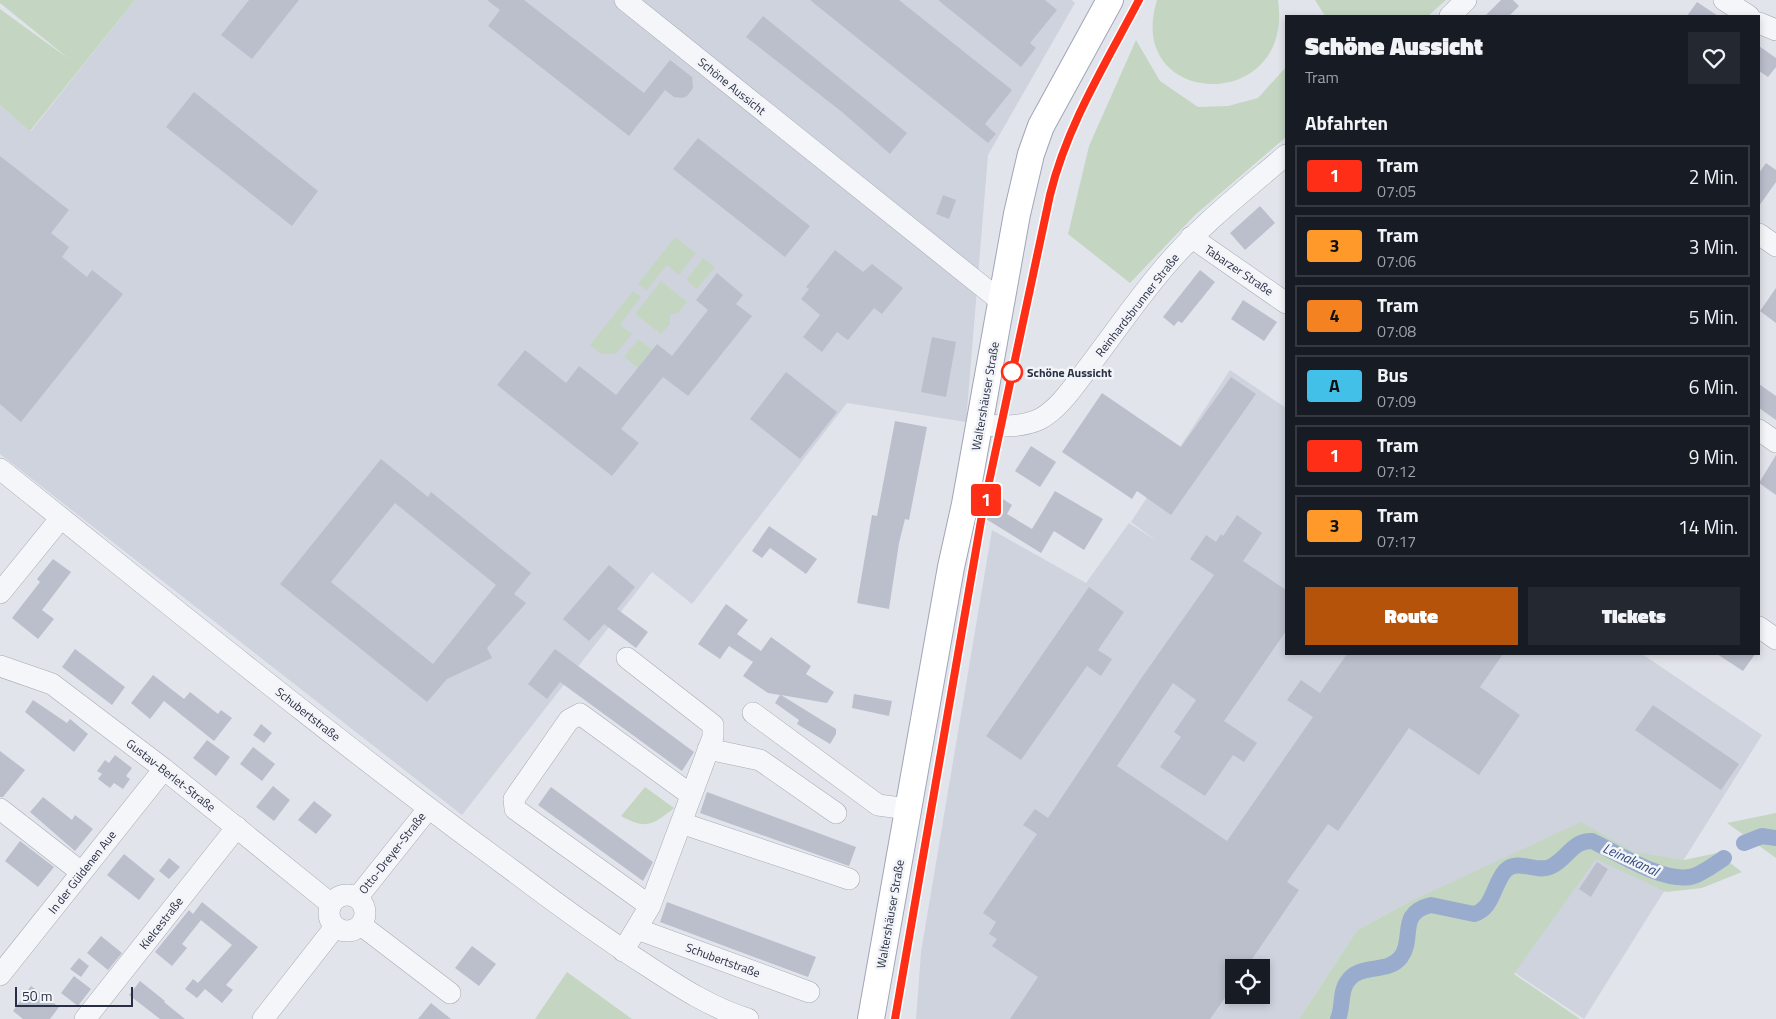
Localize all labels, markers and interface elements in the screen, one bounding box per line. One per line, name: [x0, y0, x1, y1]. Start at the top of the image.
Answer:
text: Schöne Aussicht: [1305, 28, 1483, 64]
button: heart: [1688, 32, 1740, 84]
street label: Schöne Aussicht: [694, 53, 771, 120]
text: Tram: [1305, 65, 1339, 89]
text: Abfahrten: [1305, 108, 1388, 137]
text: Tram: [1377, 150, 1419, 179]
text: 1: [1329, 162, 1340, 189]
text: 2 Min.: [1689, 162, 1738, 191]
text: 07:05: [1377, 179, 1416, 203]
text: Tram: [1377, 220, 1419, 249]
text: 3: [1329, 232, 1340, 259]
text: 3 Min.: [1689, 232, 1738, 261]
street label: Tabarzer Straße: [1201, 240, 1277, 300]
street label: Reinhardsbrunner Straße: [1090, 249, 1184, 361]
text: 07:06: [1377, 249, 1416, 273]
text: Tram: [1377, 290, 1419, 319]
text: 4: [1329, 302, 1340, 329]
text: 5 Min.: [1689, 302, 1738, 331]
text: 07:08: [1377, 319, 1416, 343]
street label: Waltershäuser Straße: [966, 340, 1004, 452]
text: Bus: [1377, 360, 1408, 389]
marker: Schöne Aussicht: [1001, 361, 1023, 383]
place label: Schöne Aussicht: [1027, 363, 1113, 382]
text: A: [1329, 372, 1340, 399]
text: 6 Min.: [1689, 372, 1738, 401]
text: 07:09: [1377, 389, 1416, 413]
text: Tram: [1377, 430, 1419, 459]
text: 1: [1329, 442, 1340, 469]
text: 9 Min.: [1689, 442, 1738, 471]
text: 07:12: [1377, 459, 1416, 483]
line badge: 1: [970, 484, 1002, 516]
text: 1: [981, 486, 991, 513]
text: Tram: [1377, 500, 1419, 529]
text: 3: [1329, 512, 1340, 539]
text: 14 Min.: [1678, 512, 1738, 541]
text: 07:17: [1377, 529, 1416, 553]
button: Route: [1305, 587, 1518, 645]
button: Tickets: [1528, 587, 1740, 645]
street label: Schubertstraße: [271, 682, 345, 746]
street label: Gustav-Berlet-Straße: [122, 734, 220, 816]
street label: Otto-Dreyer-Straße: [354, 808, 430, 898]
street label: In der Güldenen Aue: [43, 826, 121, 918]
water label: Leinakanal: [1600, 837, 1664, 882]
street label: Waltershäuser Straße: [871, 858, 909, 970]
street label: Kielcestraße: [134, 893, 188, 953]
street label: Schubertstraße: [683, 938, 763, 982]
map controls: [1225, 959, 1270, 1004]
button: locate: [1225, 959, 1270, 1004]
scale bar: [15, 984, 132, 1007]
text: 50 m: [22, 985, 52, 1006]

